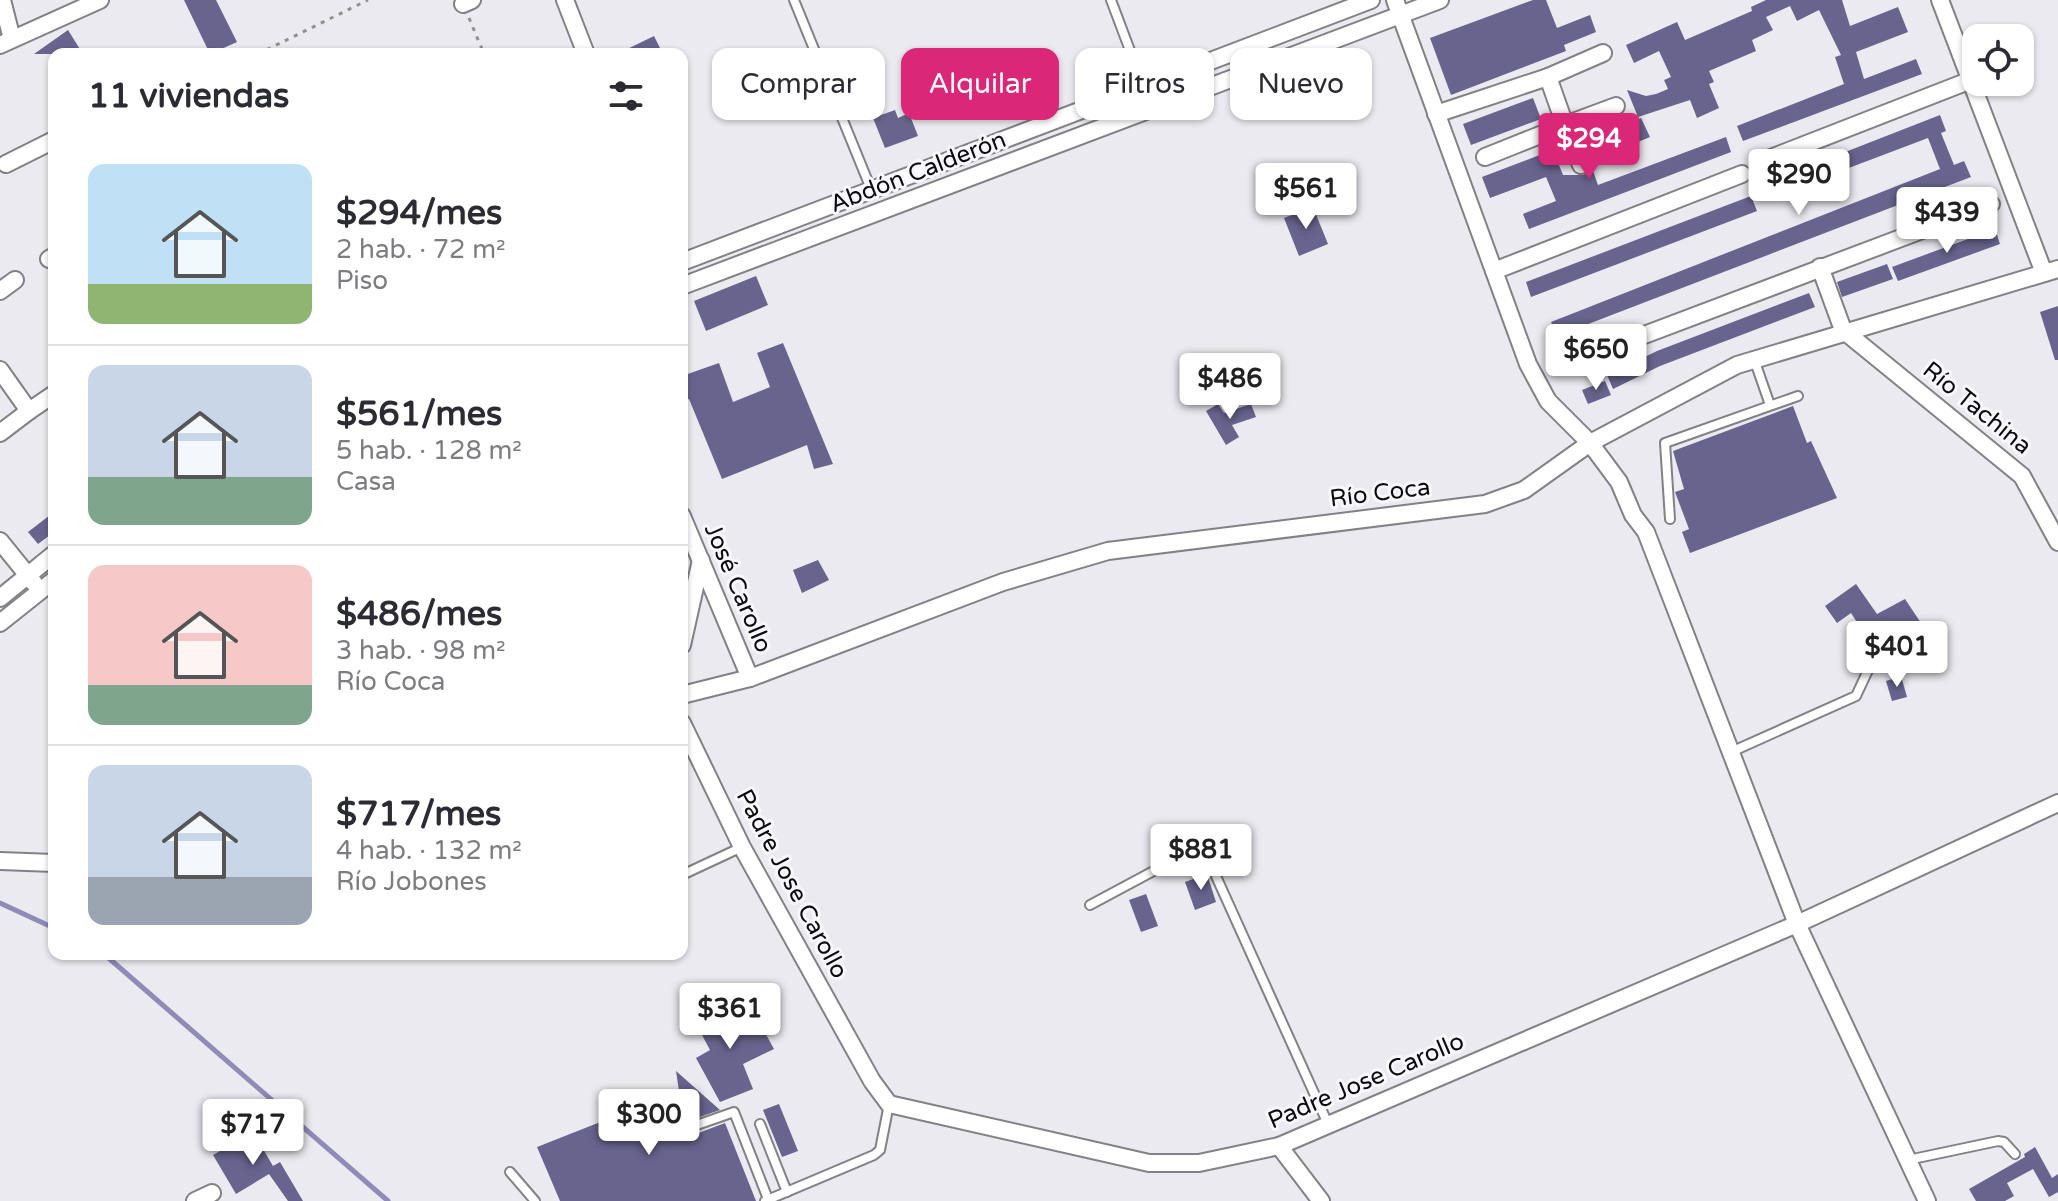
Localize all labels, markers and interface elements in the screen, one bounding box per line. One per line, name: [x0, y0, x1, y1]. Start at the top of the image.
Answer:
map controls: [1962, 24, 2034, 96]
button: locate: [1962, 24, 2034, 96]
chip: Comprar: [712, 48, 885, 120]
chip: Alquilar: [901, 48, 1059, 120]
chip: Filtros: [1075, 48, 1214, 120]
chip: Nuevo: [1230, 48, 1372, 120]
icon: filters: [604, 74, 648, 118]
text: 11 viviendas: [88, 76, 289, 117]
pin: $294: [1542, 113, 1636, 181]
text: $294: [1556, 123, 1622, 154]
street label: Abdón Calderón: [826, 125, 1010, 219]
pin: $290: [1752, 149, 1846, 217]
text: $290: [1766, 159, 1832, 190]
pin: $561: [1259, 163, 1353, 231]
text: $561: [1273, 173, 1339, 204]
pin: $439: [1900, 187, 1994, 255]
text: $294/mes: [336, 193, 502, 234]
icon: home: [152, 196, 248, 292]
text: $439: [1914, 197, 1980, 228]
text: 2 hab. · 72 m²: [336, 234, 506, 265]
text: Piso: [336, 265, 388, 296]
pin: $650: [1549, 324, 1643, 392]
text: $650: [1563, 334, 1629, 365]
pin: $486: [1183, 353, 1277, 421]
street label: Río Tachina: [1917, 355, 2037, 461]
text: $486: [1197, 363, 1263, 394]
text: $561/mes: [336, 394, 502, 435]
icon: home: [152, 397, 248, 493]
text: 5 hab. · 128 m²: [336, 435, 522, 466]
text: Casa: [336, 466, 396, 497]
street label: Río Coca: [1328, 472, 1432, 514]
street label: José Carollo: [698, 519, 778, 657]
text: $486/mes: [336, 594, 502, 635]
icon: home: [152, 597, 248, 693]
pin: $401: [1850, 621, 1944, 689]
text: $401: [1864, 631, 1930, 662]
text: 3 hab. · 98 m²: [336, 635, 506, 666]
text: Río Coca: [336, 666, 446, 697]
street label: Padre Jose Carollo: [730, 784, 854, 984]
text: $717/mes: [336, 794, 501, 835]
icon: home: [152, 797, 248, 893]
pin: $881: [1154, 824, 1248, 892]
text: $881: [1168, 834, 1234, 865]
text: 4 hab. · 132 m²: [336, 835, 522, 866]
text: Río Jobones: [336, 866, 487, 897]
pin: $361: [683, 983, 777, 1051]
text: $361: [697, 993, 763, 1024]
street label: Padre Jose Carollo: [1264, 1027, 1468, 1135]
pin: $300: [602, 1089, 696, 1157]
pin: $717: [206, 1099, 300, 1167]
text: $300: [616, 1099, 682, 1130]
text: $717: [220, 1109, 286, 1140]

